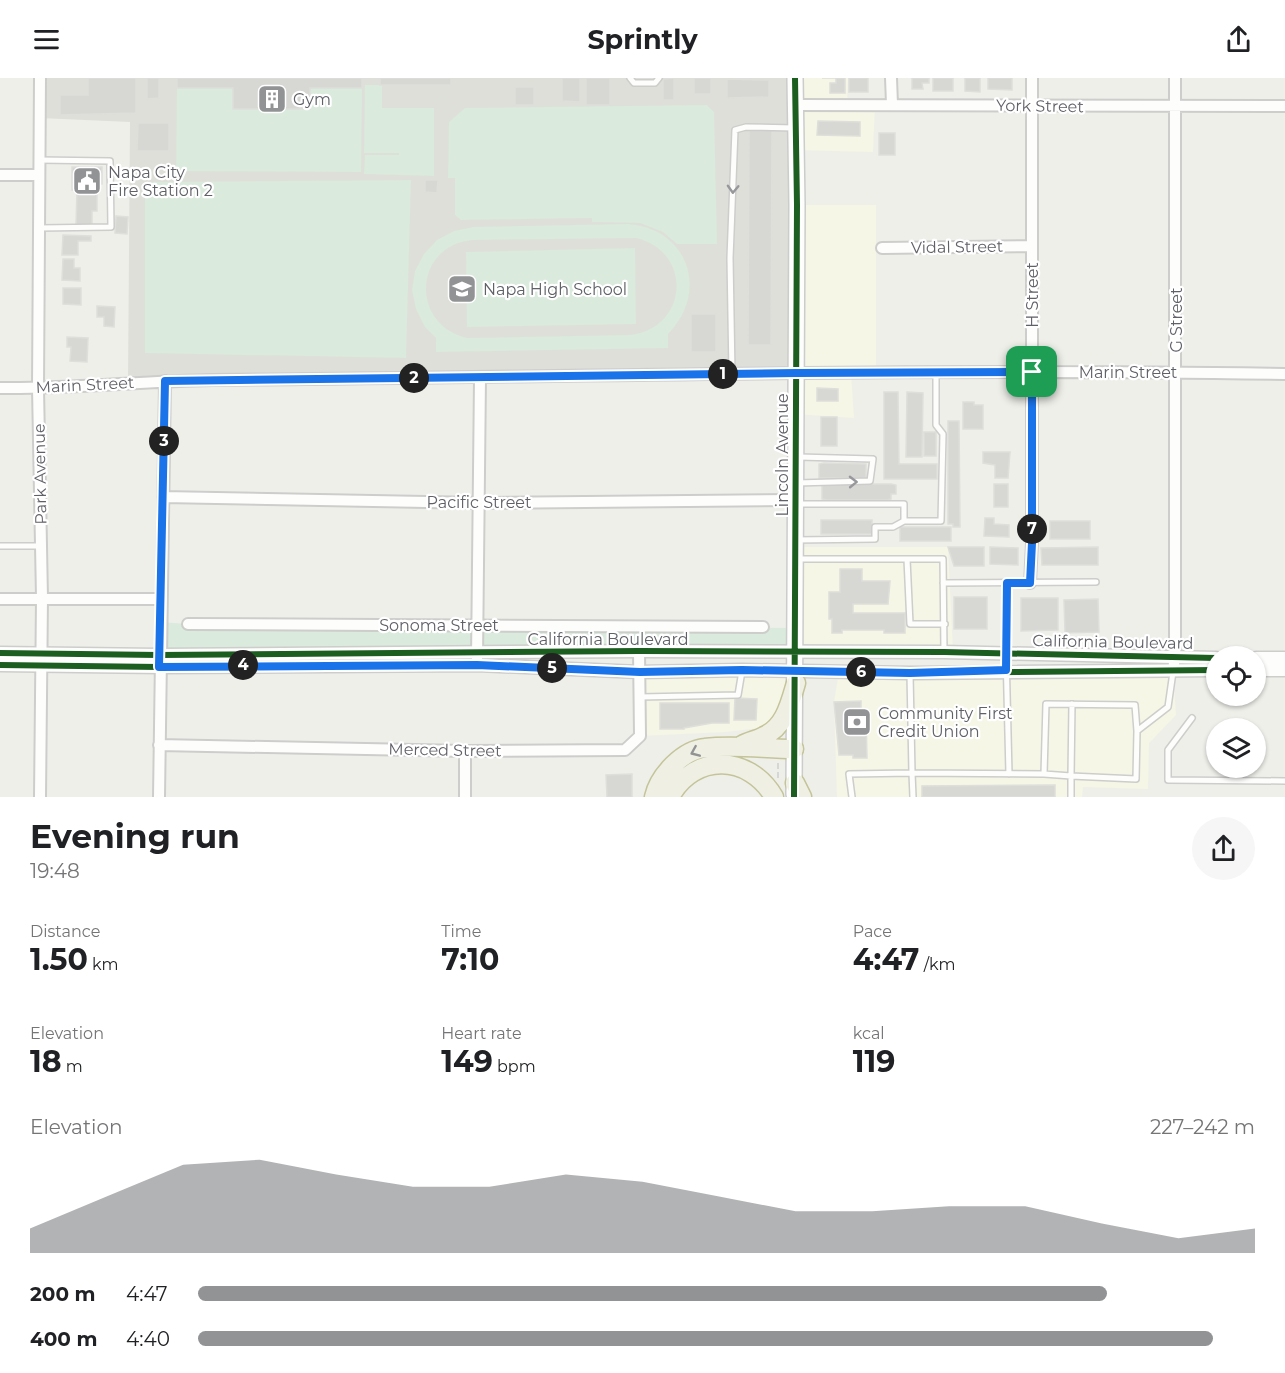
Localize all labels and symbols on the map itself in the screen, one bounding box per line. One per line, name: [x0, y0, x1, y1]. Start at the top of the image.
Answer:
building icon: Gym: [256, 83, 288, 115]
place label: Gym: [293, 90, 331, 109]
street label: York Street: [996, 96, 1084, 116]
place label: Napa City Fire Station 2: [108, 163, 213, 200]
public building icon: Napa City Fire Station 2: [71, 165, 103, 197]
one-way arrow: [727, 184, 739, 193]
street label: Vidal Street: [911, 237, 1004, 257]
street label: H Street: [1023, 262, 1042, 328]
school or university icon: Napa High School: [446, 273, 478, 305]
place label: Napa High School: [483, 280, 627, 299]
street label: G Street: [1167, 287, 1186, 352]
pin: [1006, 346, 1057, 397]
pin: 1: [708, 359, 738, 389]
pin: 2: [399, 363, 429, 393]
street label: Marin Street: [1079, 363, 1178, 382]
street label: Marin Street: [35, 373, 135, 397]
street label: Lincoln Avenue: [773, 393, 792, 517]
street label: Park Avenue: [30, 423, 50, 525]
pin: 3: [149, 426, 179, 456]
one-way arrow: [849, 475, 858, 488]
street label: Pacific Street: [426, 493, 532, 512]
pin: 7: [1017, 514, 1047, 544]
street label: Sonoma Street: [379, 616, 499, 635]
street label: California Boulevard: [527, 630, 689, 649]
street label: California Boulevard: [1032, 631, 1194, 653]
pin: 4: [228, 650, 258, 680]
pin: 5: [537, 653, 567, 683]
pin: 6: [846, 657, 876, 687]
place label: Community First Credit Union: [878, 704, 1013, 741]
bank icon: Community First Credit Union: [841, 706, 873, 738]
street label: Merced Street: [388, 740, 502, 760]
one-way arrow: [690, 745, 701, 757]

